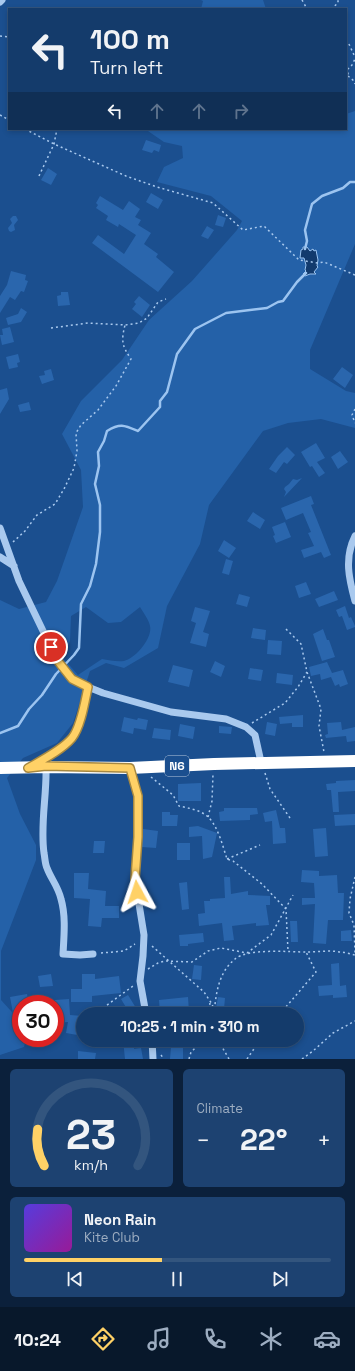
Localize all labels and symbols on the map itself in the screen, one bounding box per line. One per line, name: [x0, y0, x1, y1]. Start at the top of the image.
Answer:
pin: [34, 630, 68, 664]
road number: N6: [165, 756, 189, 776]
position arrow: [116, 871, 158, 913]
speed limit sign: 30: [12, 995, 64, 1047]

